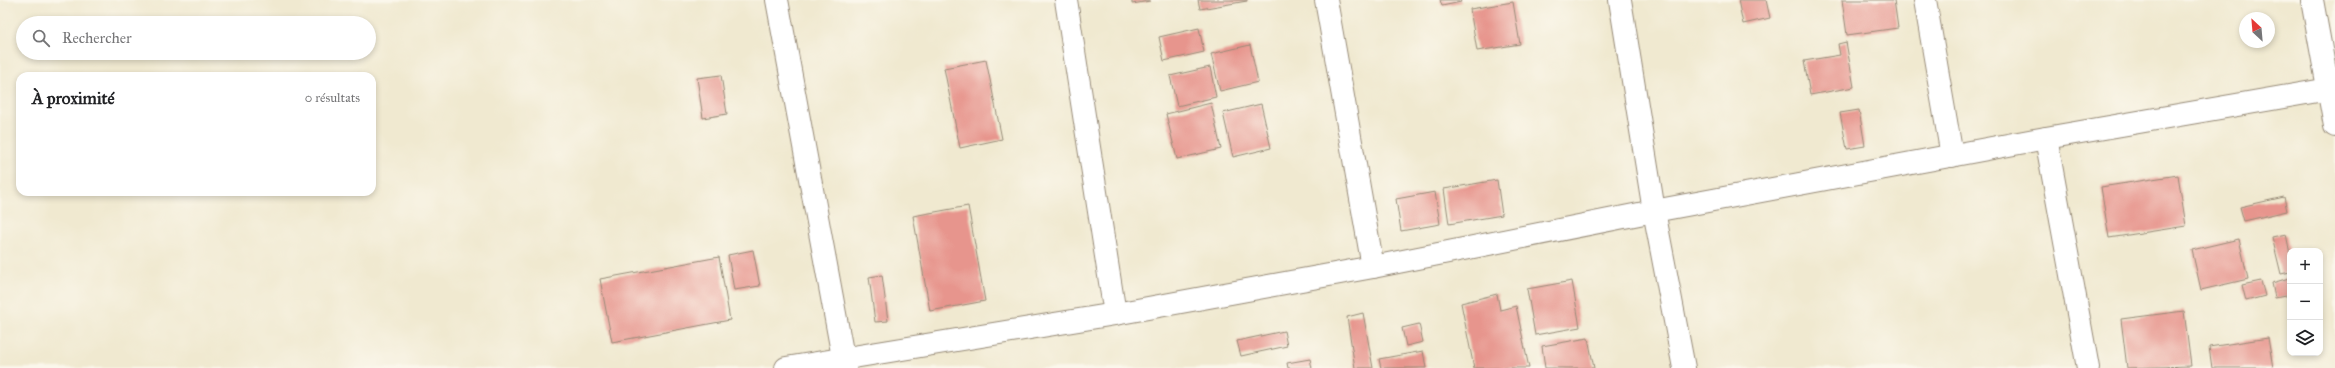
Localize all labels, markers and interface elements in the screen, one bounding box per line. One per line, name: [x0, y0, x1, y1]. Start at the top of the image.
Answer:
north arrow: [2239, 12, 2275, 48]
search box: [16, 16, 376, 60]
icon: search: [30, 27, 52, 49]
text: Rechercher: [62, 29, 132, 47]
text: À proximité: [32, 88, 115, 109]
text: 0 résultats: [305, 90, 360, 106]
map controls: [2287, 248, 2323, 356]
button: +: [2287, 248, 2323, 284]
button: −: [2287, 284, 2323, 320]
button: layers: [2287, 320, 2323, 356]

